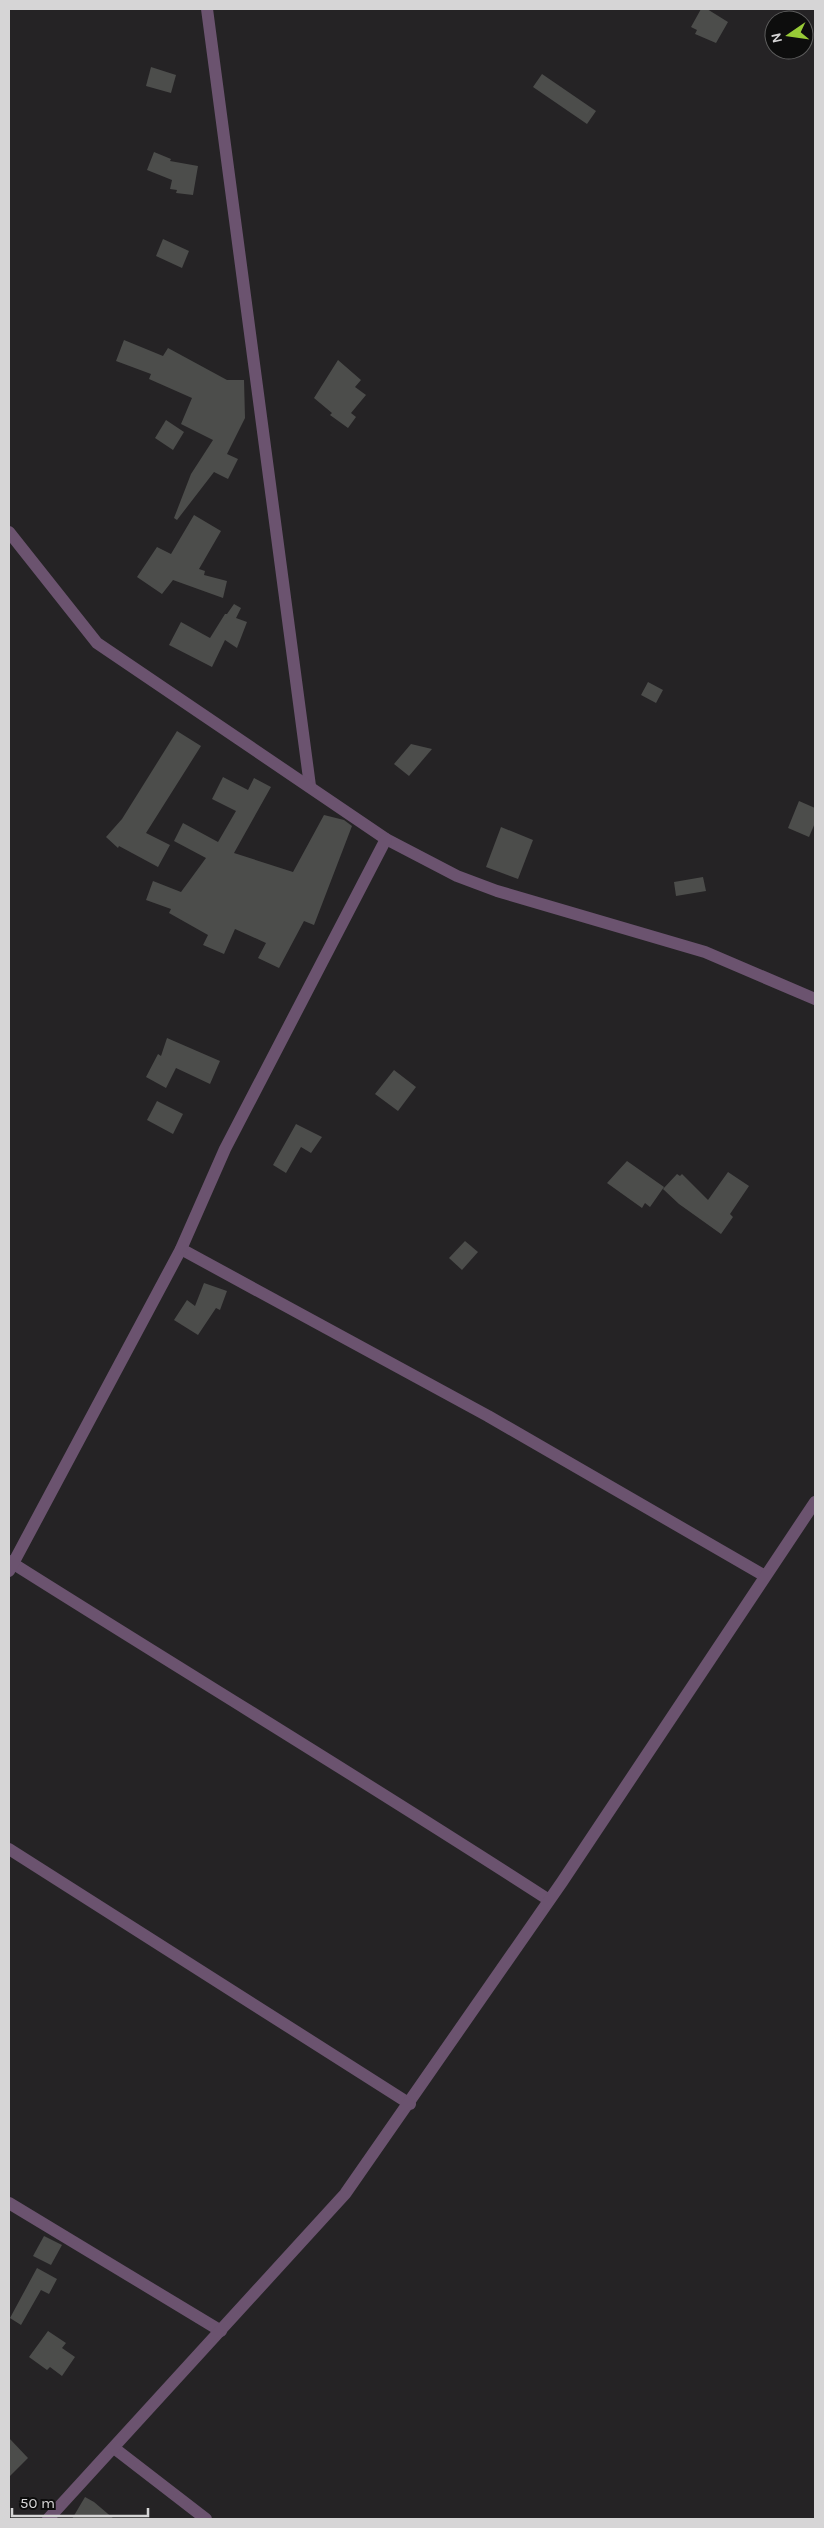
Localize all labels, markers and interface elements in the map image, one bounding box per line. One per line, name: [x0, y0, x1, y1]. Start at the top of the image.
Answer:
north arrow: [764, 10, 814, 60]
text: N: [767, 31, 786, 45]
scale bar: [12, 2486, 149, 2518]
text: 50 m: [20, 2494, 55, 2512]

